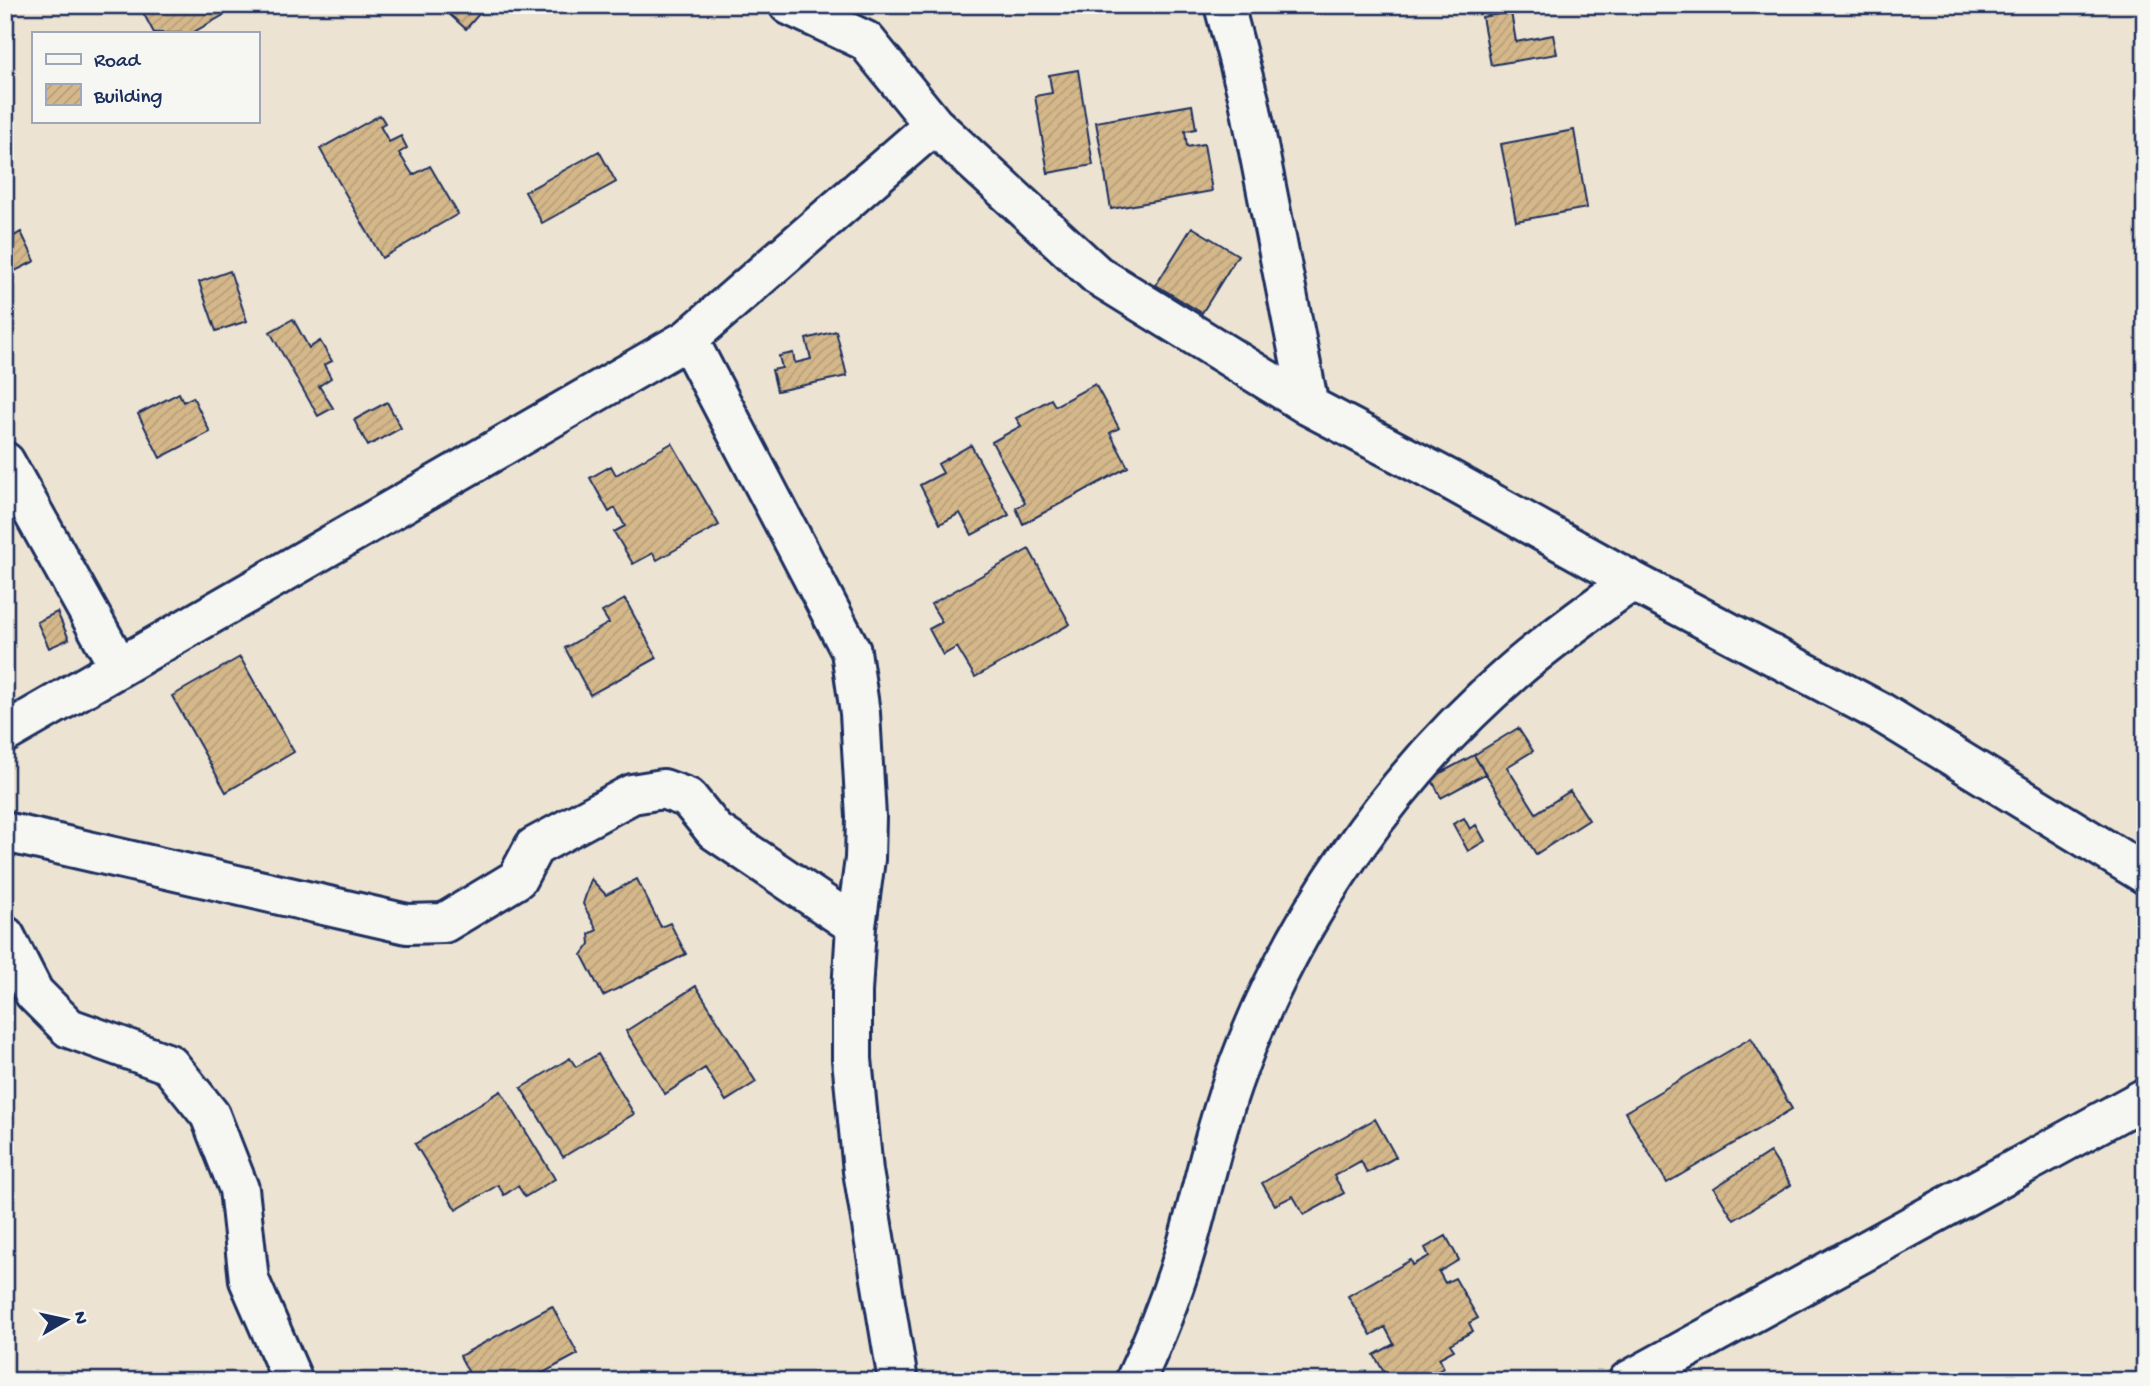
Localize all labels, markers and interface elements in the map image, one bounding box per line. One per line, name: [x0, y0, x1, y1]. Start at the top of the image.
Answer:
legend: [32, 32, 259, 122]
text: Road: [94, 50, 142, 75]
text: Building: [93, 86, 163, 111]
north arrow: [32, 1284, 102, 1354]
text: N: [67, 1310, 92, 1326]

